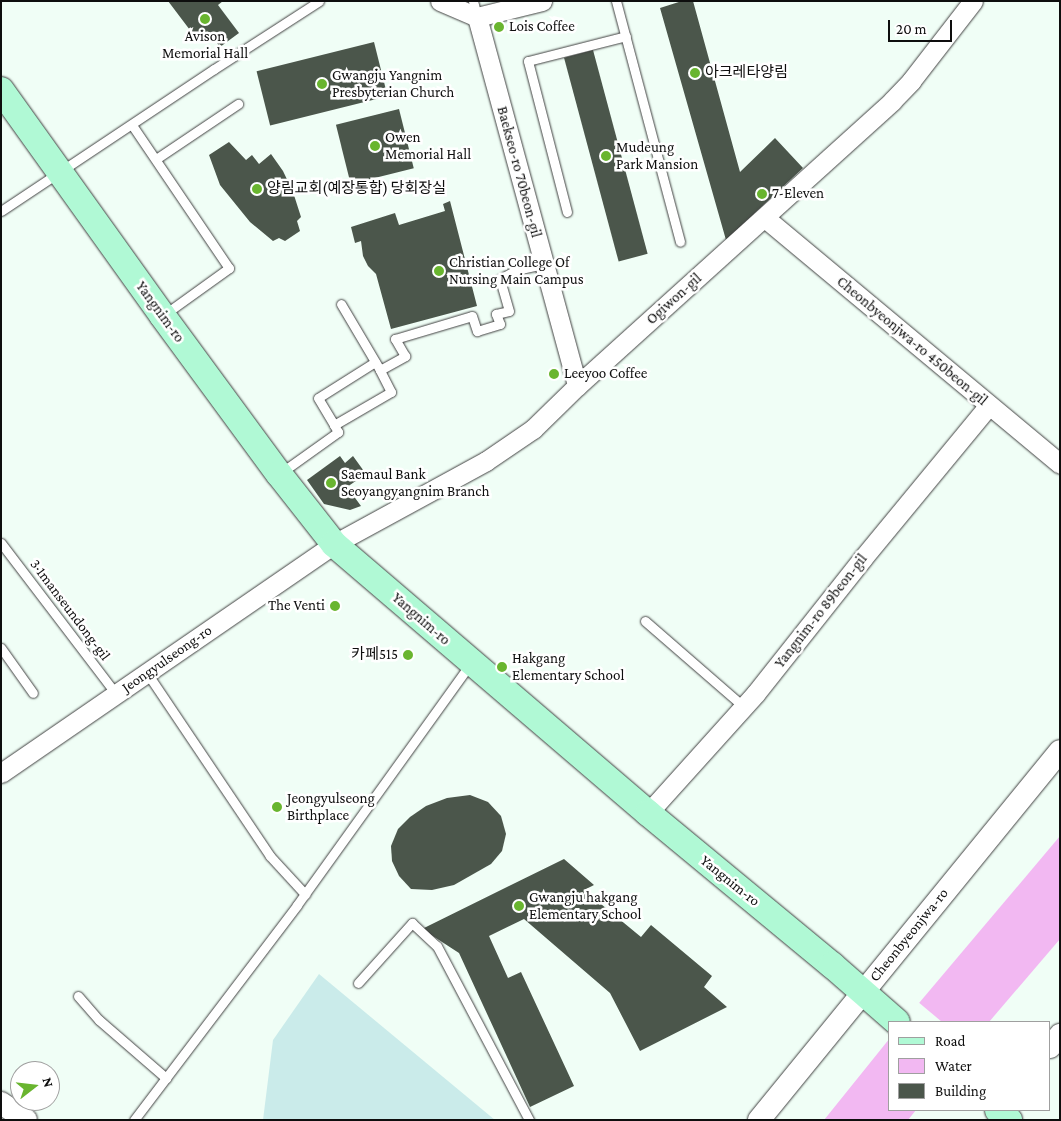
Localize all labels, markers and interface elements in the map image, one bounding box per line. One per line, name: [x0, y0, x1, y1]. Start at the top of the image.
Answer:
scale bar: [891, 10, 955, 42]
marker: Avison Memorial Hall: [199, 13, 211, 25]
place label: Lois Coffee: [509, 18, 575, 36]
marker: Lois Coffee: [493, 21, 505, 33]
text: 20 m: [896, 21, 927, 37]
place label: Avison Memorial Hall: [162, 27, 248, 62]
place label: 아크레타양림: [705, 64, 788, 82]
place label: Gwangju Yangnim Presbyterian Church: [332, 66, 454, 101]
marker: 아크레타양림: [689, 67, 701, 79]
marker: Gwangju Yangnim Presbyterian Church: [316, 78, 328, 90]
street label: Baekseo-ro 70beon-gil: [493, 104, 545, 240]
place label: Owen Memorial Hall: [385, 128, 471, 163]
place label: Mudeung Park Mansion: [616, 138, 698, 173]
marker: Owen Memorial Hall: [369, 140, 381, 152]
marker: Mudeung Park Mansion: [600, 150, 612, 162]
place label: 양림교회(예장통합) 당회장실: [267, 180, 446, 198]
marker: 양림교회(예장통합) 당회장실: [251, 183, 263, 195]
place label: 7-Eleven: [772, 185, 824, 203]
marker: 7-Eleven: [756, 188, 768, 200]
place label: Christian College Of Nursing Main Campus: [449, 253, 584, 288]
marker: Christian College Of Nursing Main Campus: [433, 265, 445, 277]
street label: Ogiwon-gil: [643, 270, 705, 328]
street label: Cheonbyeonjwa-ro 450beon-gil: [833, 273, 991, 409]
street label: Yangnim-ro: [132, 278, 188, 346]
place label: Leeyoo Coffee: [564, 365, 647, 383]
marker: Leeyoo Coffee: [548, 368, 560, 380]
place label: Saemaul Bank Seoyangyangnim Branch: [341, 465, 489, 500]
marker: Saemaul Bank Seoyangyangnim Branch: [325, 477, 337, 489]
street label: Yangnim-ro 89beon-gil: [771, 550, 871, 672]
street label: 3·1manseundong-gil: [26, 556, 114, 664]
street label: Yangnim-ro: [388, 589, 454, 649]
place label: The Venti: [268, 597, 325, 615]
marker: The Venti: [329, 600, 341, 612]
street label: Jeongyulseong-ro: [119, 621, 215, 697]
place label: 카페515: [351, 646, 398, 664]
marker: 카페515: [402, 649, 414, 661]
place label: Hakgang Elementary School: [512, 649, 624, 684]
marker: Hakgang Elementary School: [496, 661, 508, 673]
place label: Jeongyulseong Birthplace: [287, 789, 375, 824]
marker: Jeongyulseong Birthplace: [271, 801, 283, 813]
street label: Yangnim-ro: [697, 852, 763, 910]
street label: Cheonbyeonjwa-ro: [866, 885, 952, 985]
place label: Gwangju hakgang Elementary School: [529, 888, 641, 923]
marker: Gwangju hakgang Elementary School: [513, 900, 525, 912]
legend: [888, 1021, 1051, 1111]
text: Road: [935, 1033, 965, 1049]
text: Water: [935, 1058, 972, 1074]
north arrow: [10, 1061, 60, 1111]
text: N: [39, 1075, 57, 1089]
text: Building: [935, 1083, 986, 1099]

